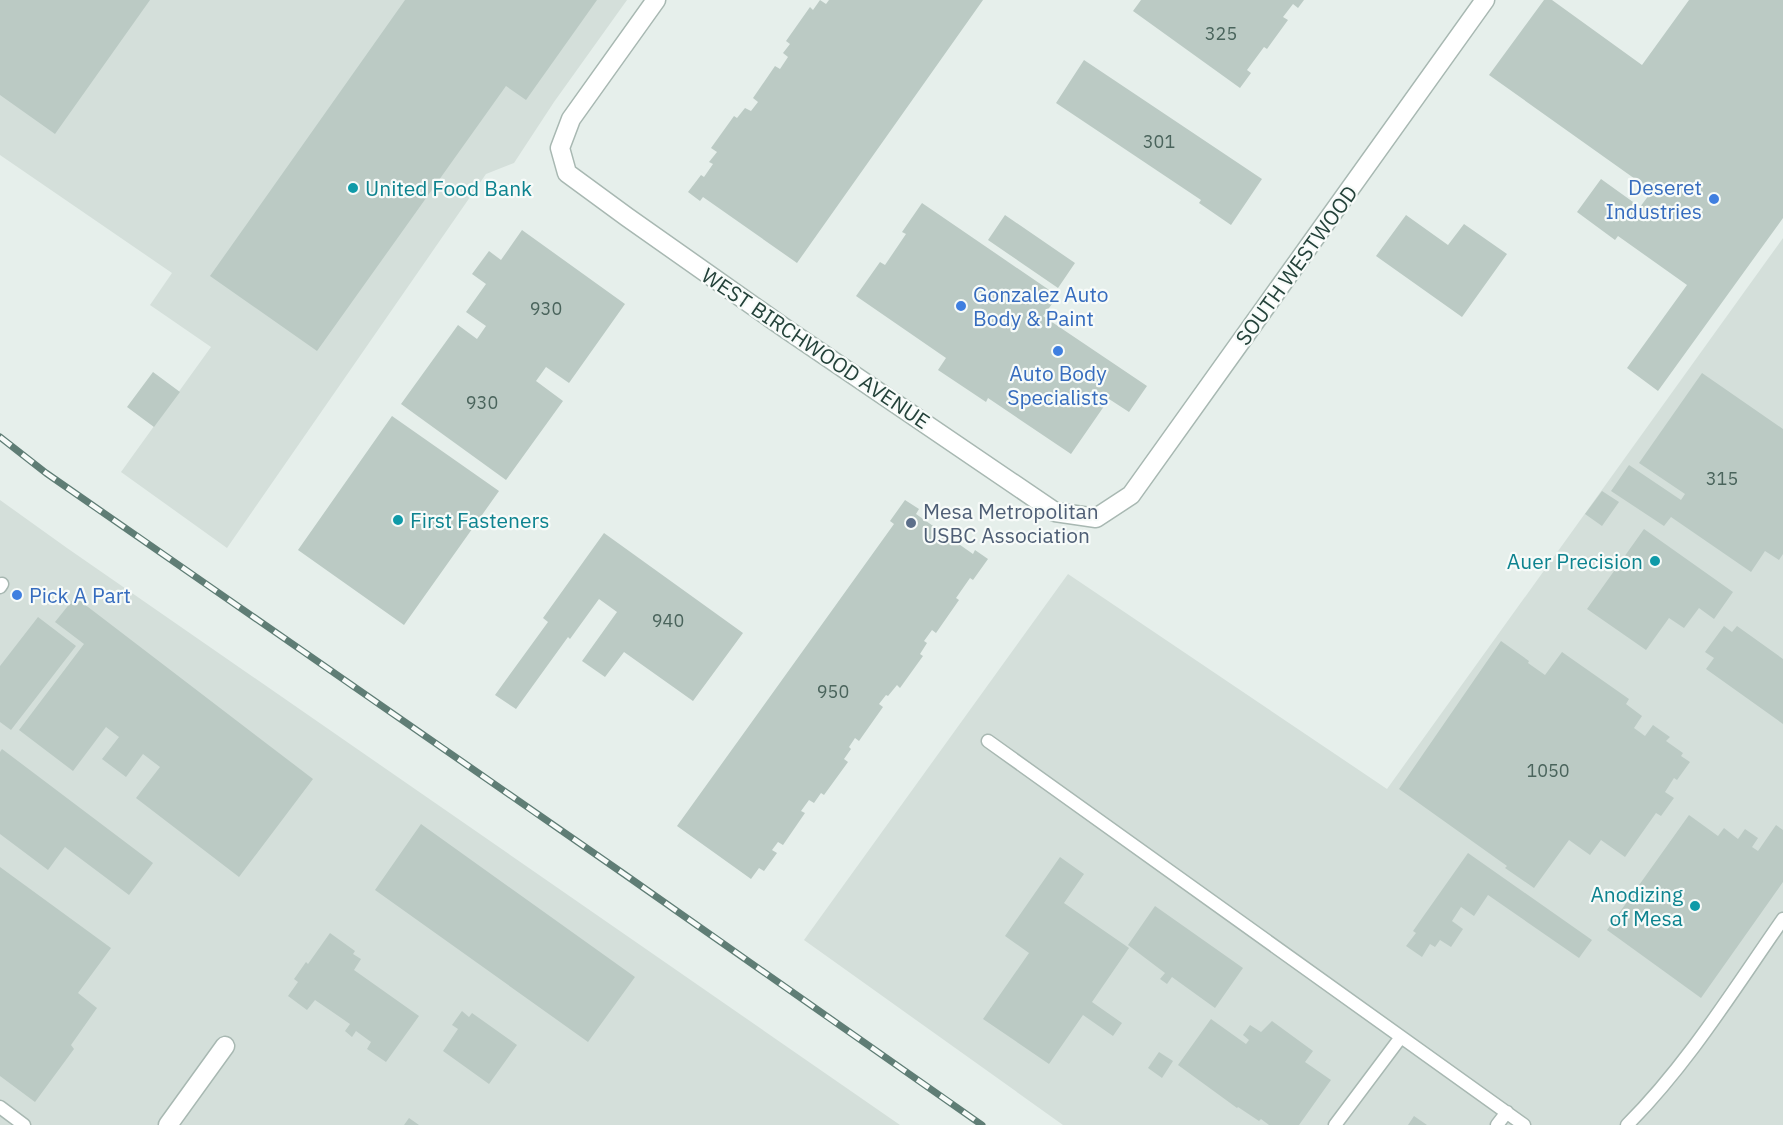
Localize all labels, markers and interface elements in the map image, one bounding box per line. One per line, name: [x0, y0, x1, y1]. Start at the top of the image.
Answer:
house number: 325: [1205, 22, 1237, 45]
house number: 301: [1143, 130, 1175, 153]
place label: Deseret Industries: [1605, 173, 1702, 225]
place label: United Food Bank: [365, 174, 532, 202]
street label: SOUTH WESTWOOD: [1229, 180, 1363, 350]
marker: United Food Bank: [346, 181, 360, 195]
marker: Deseret Industries: [1707, 192, 1721, 206]
street label: WEST BIRCHWOOD AVENUE: [696, 261, 936, 435]
place label: Gonzalez Auto Body & Paint: [973, 280, 1109, 332]
house number: 930: [530, 297, 562, 320]
marker: Gonzalez Auto Body & Paint: [954, 299, 968, 313]
marker: Auto Body Specialists: [1051, 344, 1065, 358]
place label: Auto Body Specialists: [1007, 359, 1109, 411]
house number: 930: [466, 391, 498, 414]
house number: 315: [1706, 467, 1738, 490]
place label: Mesa Metropolitan USBC Association: [923, 497, 1099, 549]
place label: First Fasteners: [410, 506, 550, 534]
marker: First Fasteners: [391, 513, 405, 527]
marker: Mesa Metropolitan USBC Association: [904, 516, 918, 530]
place label: Auer Precision: [1507, 547, 1643, 575]
marker: Auer Precision: [1648, 554, 1662, 568]
place label: Pick A Part: [29, 581, 131, 609]
marker: Pick A Part: [10, 588, 24, 602]
house number: 940: [652, 609, 684, 632]
house number: 950: [817, 680, 849, 703]
house number: 1050: [1526, 759, 1570, 782]
place label: Anodizing of Mesa: [1590, 880, 1683, 932]
marker: Anodizing of Mesa: [1688, 899, 1702, 913]

